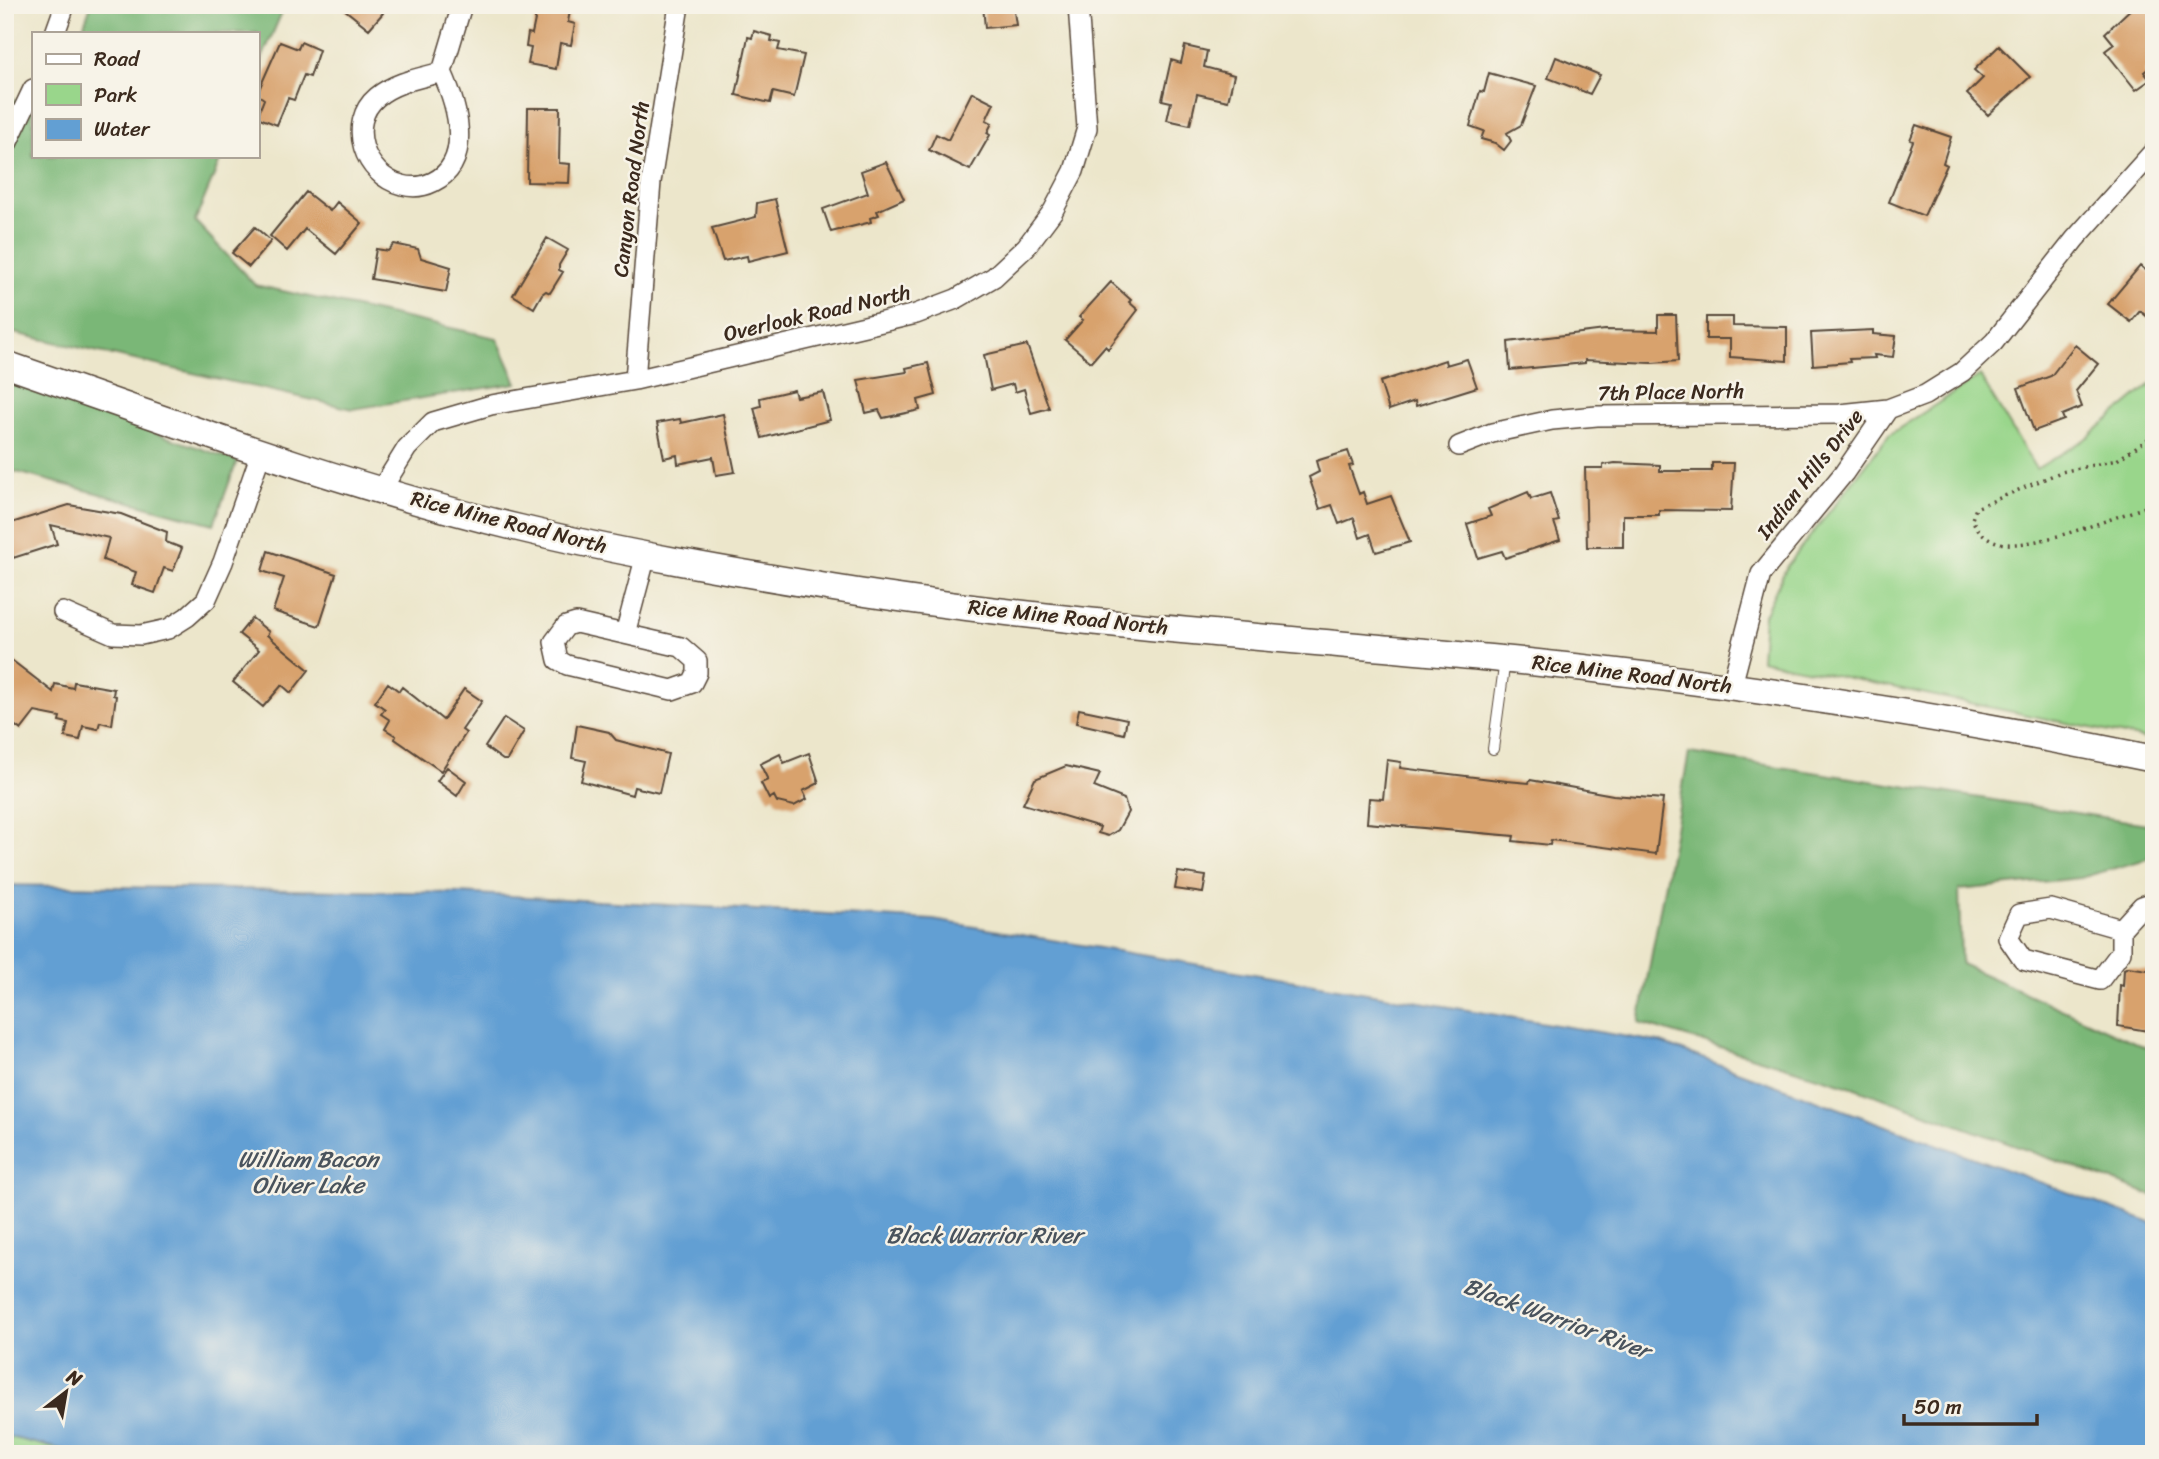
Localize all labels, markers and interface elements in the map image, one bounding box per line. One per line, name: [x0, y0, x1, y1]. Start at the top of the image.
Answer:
legend: [32, 32, 259, 158]
text: Road: [94, 40, 141, 78]
text: Park: [94, 76, 137, 114]
street label: Canyon Road North: [601, 99, 661, 279]
text: Water: [94, 110, 151, 148]
street label: Overlook Road North: [720, 273, 914, 353]
street label: 7th Place North: [1597, 372, 1745, 412]
street label: Indian Hills Drive: [1746, 400, 1874, 549]
street label: Rice Mine Road North: [407, 479, 611, 565]
street label: Rice Mine Road North: [966, 588, 1170, 646]
street label: Rice Mine Road North: [1530, 643, 1734, 705]
water label: William Bacon Oliver Lake: [238, 1139, 381, 1206]
water label: Black Warrior River: [886, 1215, 1086, 1256]
water label: Black Warrior River: [1458, 1266, 1660, 1373]
north arrow: [32, 1358, 102, 1428]
text: N: [59, 1360, 89, 1396]
scale bar: [1904, 1382, 2036, 1426]
text: 50 m: [1914, 1388, 1962, 1426]

